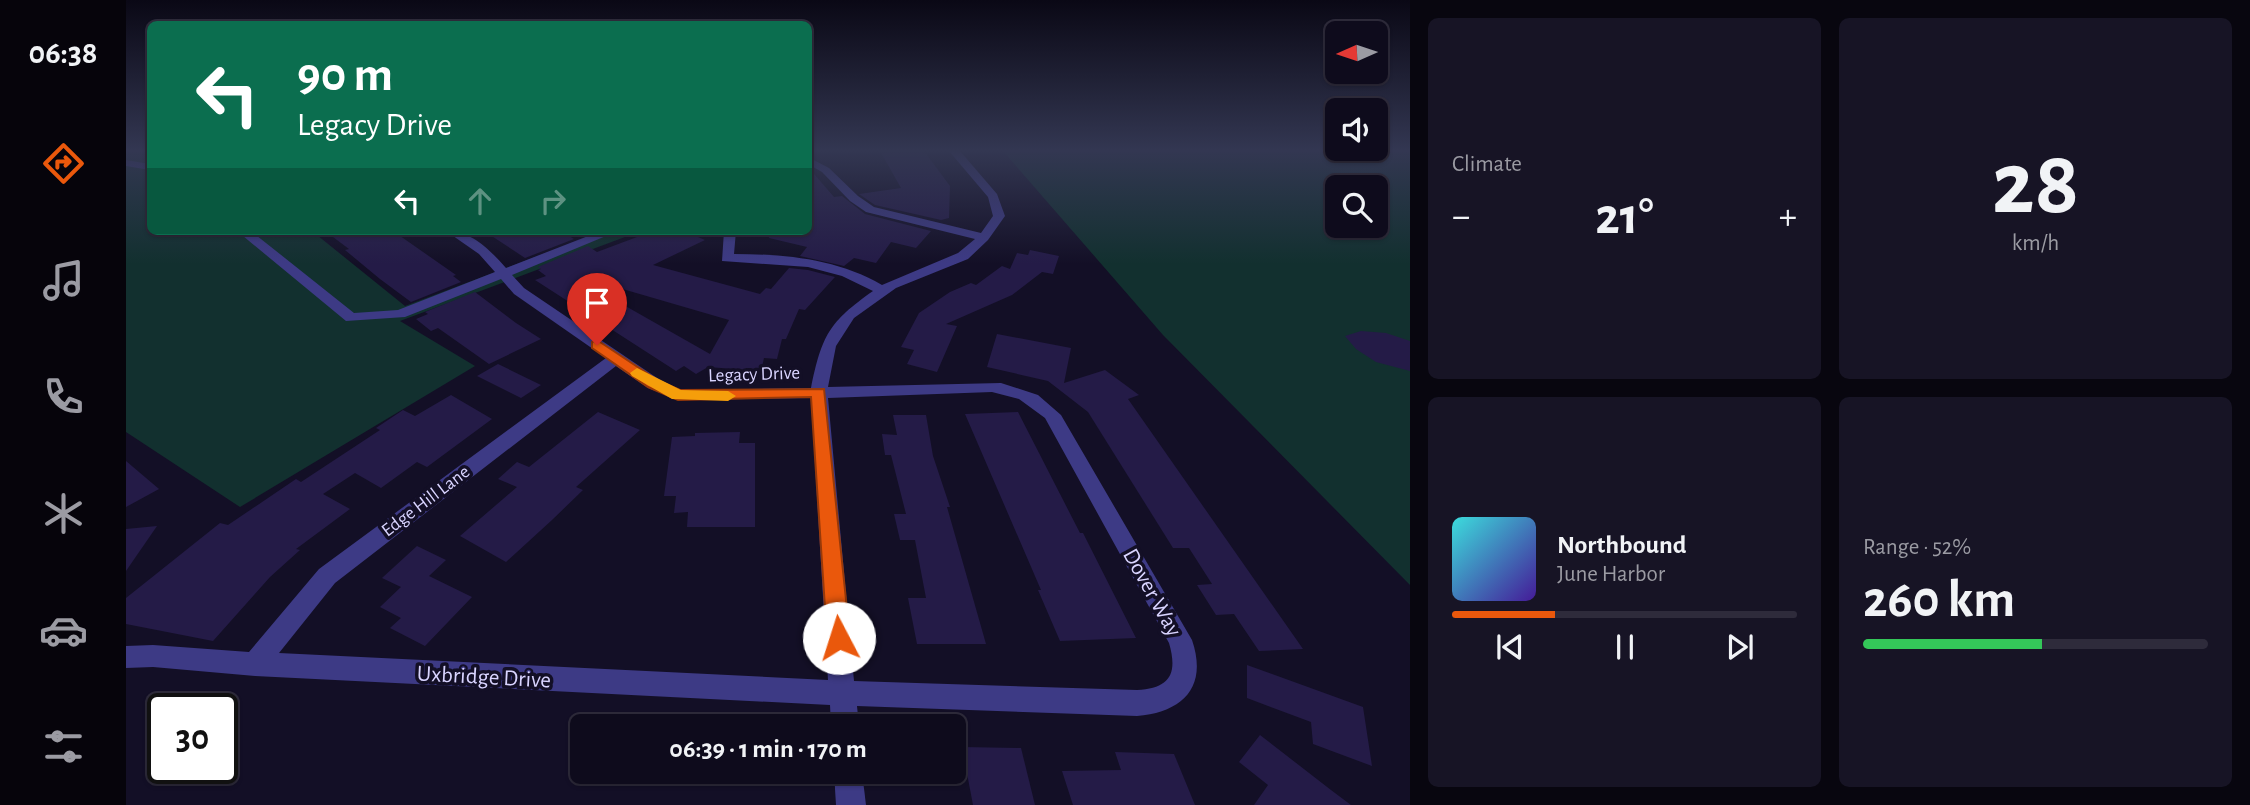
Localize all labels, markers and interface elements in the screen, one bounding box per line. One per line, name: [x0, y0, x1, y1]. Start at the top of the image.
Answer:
north arrow: [1325, 21, 1388, 84]
map controls: [1325, 21, 1388, 238]
text: 06:38: [28, 37, 98, 69]
icon: left: [182, 49, 273, 140]
text: 90 m: [297, 51, 393, 100]
button: sound: [1325, 98, 1388, 161]
text: Legacy Drive: [297, 109, 452, 141]
icon: directions: [39, 139, 88, 188]
text: 28: [1992, 139, 2079, 230]
text: Climate: [1452, 153, 1522, 176]
button: search: [1325, 175, 1388, 238]
icon: left: [388, 182, 426, 220]
icon: ahead: [461, 182, 499, 220]
icon: right: [534, 182, 572, 220]
text: 21°: [1595, 191, 1654, 243]
text: −: [1452, 198, 1470, 236]
text: +: [1779, 198, 1797, 236]
text: km/h: [2012, 232, 2059, 255]
icon: music: [39, 256, 88, 305]
pin: [567, 273, 627, 345]
icon: arrive: [578, 284, 616, 322]
street label: Legacy Drive: [708, 363, 800, 386]
icon: phone: [39, 372, 88, 421]
street label: Edge Hill Lane: [378, 462, 473, 540]
icon: climate: [39, 489, 88, 538]
text: Northbound: [1557, 532, 1686, 558]
text: Range · 52%: [1863, 536, 1971, 559]
street label: Dover Way: [1118, 545, 1185, 641]
text: June Harbor: [1557, 563, 1665, 586]
text: 260 km: [1863, 574, 2015, 626]
position arrow: [802, 601, 876, 675]
icon: car: [39, 606, 88, 655]
icon: previous: [1491, 628, 1529, 666]
icon: pause: [1606, 628, 1644, 666]
icon: next: [1721, 628, 1759, 666]
street label: Uxbridge Drive: [416, 662, 552, 692]
speed limit sign: 30: [147, 693, 238, 784]
icon: filters: [39, 722, 88, 771]
text: 06:39 · 1 min · 170 m: [669, 736, 867, 762]

